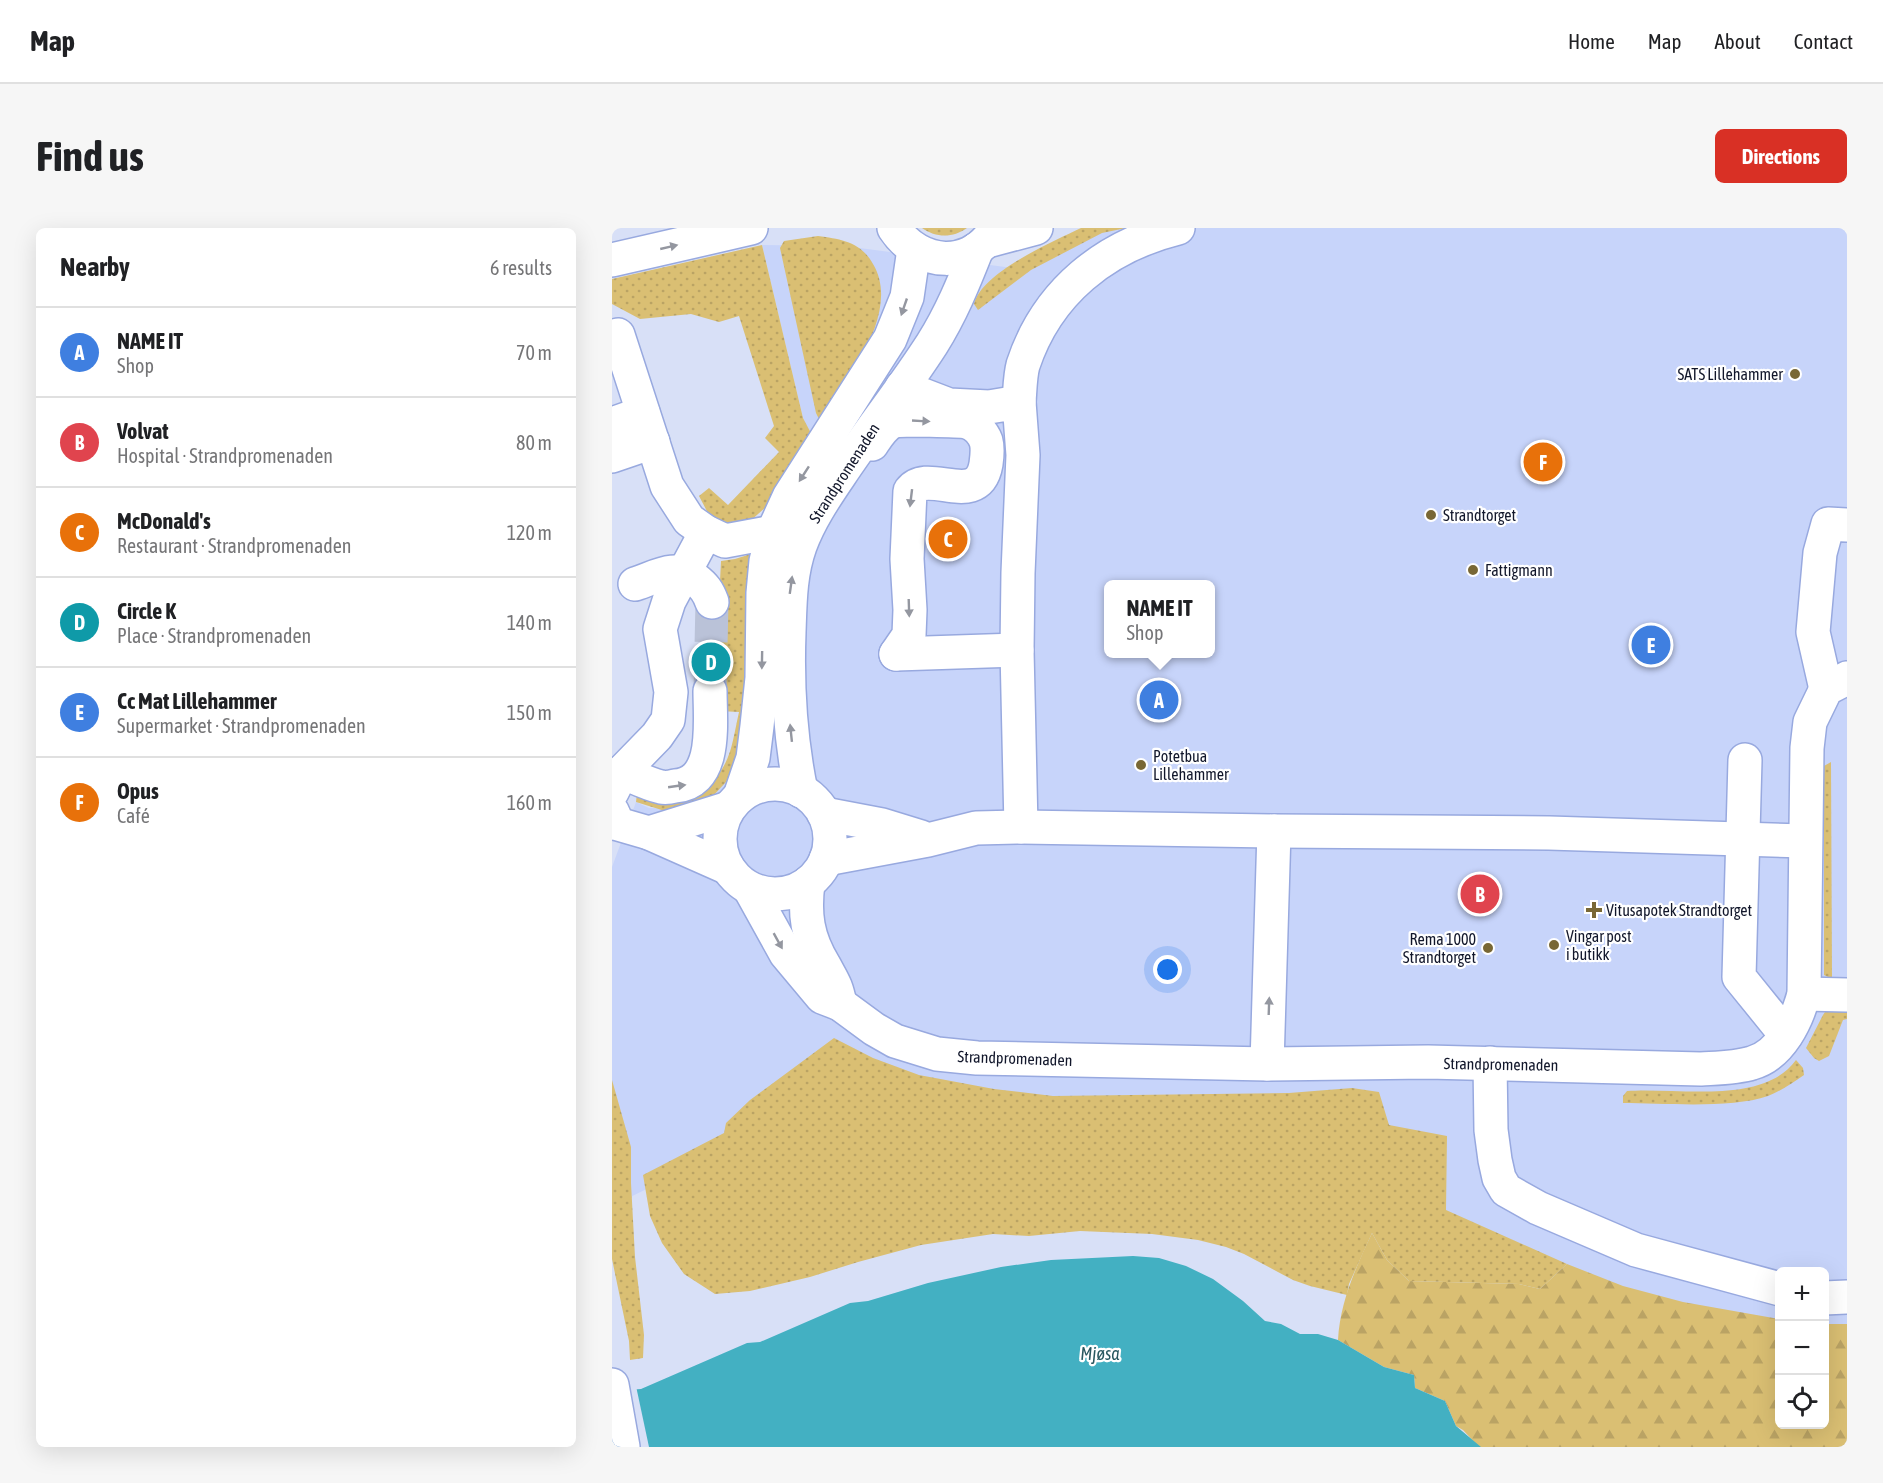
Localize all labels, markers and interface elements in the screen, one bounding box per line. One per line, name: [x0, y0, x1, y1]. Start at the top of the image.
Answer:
text: Map: [30, 25, 75, 57]
text: Home: [1568, 29, 1615, 53]
text: Map: [1648, 29, 1682, 53]
text: About: [1715, 29, 1761, 53]
text: Contact: [1794, 29, 1853, 53]
button: Directions: [1715, 129, 1847, 183]
text: Find us: [36, 132, 144, 180]
one-way arrow: [660, 242, 679, 251]
text: Nearby: [60, 252, 130, 282]
text: 6 results: [490, 256, 552, 279]
one-way arrow: [898, 298, 908, 316]
text: NAME IT: [117, 328, 183, 354]
text: A: [75, 341, 84, 364]
text: 70 m: [516, 341, 552, 364]
text: Shop: [117, 354, 154, 377]
place label: SATS Lillehammer: [1677, 365, 1783, 383]
marker: SATS Lillehammer: [1788, 367, 1802, 381]
one-way arrow: [912, 417, 931, 426]
text: Volvat: [117, 418, 168, 444]
street label: Strandpromenaden: [805, 420, 884, 527]
text: B: [75, 431, 84, 454]
text: 80 m: [516, 431, 552, 454]
pin: F: [1524, 440, 1562, 484]
text: Hospital · Strandpromenaden: [117, 444, 333, 467]
one-way arrow: [799, 466, 810, 482]
one-way arrow: [906, 489, 916, 508]
place label: Strandtorget: [1443, 506, 1517, 525]
text: McDonald's: [117, 508, 211, 534]
marker: Strandtorget: [1424, 508, 1438, 522]
pin: C: [928, 516, 968, 562]
text: C: [75, 521, 84, 544]
text: 120 m: [507, 521, 552, 544]
text: Restaurant · Strandpromenaden: [117, 534, 352, 557]
place label: Fattigmann: [1485, 561, 1553, 580]
marker: Fattigmann: [1466, 563, 1480, 577]
one-way arrow: [787, 575, 796, 594]
popup: [1104, 580, 1215, 658]
text: NAME IT: [1126, 595, 1193, 621]
text: Circle K: [117, 598, 176, 624]
one-way arrow: [905, 599, 914, 618]
text: D: [74, 611, 85, 634]
text: 140 m: [507, 611, 552, 634]
text: Shop: [1126, 621, 1163, 644]
pin: E: [1632, 622, 1670, 668]
text: Place · Strandpromenaden: [117, 624, 311, 647]
pin: D: [692, 640, 730, 684]
one-way arrow: [757, 651, 767, 670]
pin: A: [1140, 678, 1178, 722]
text: Cc Mat Lillehammer: [117, 688, 276, 714]
text: E: [75, 701, 84, 724]
text: 150 m: [507, 701, 552, 724]
text: Supermarket · Strandpromenaden: [117, 714, 366, 737]
one-way arrow: [786, 723, 796, 742]
place label: Potetbua Lillehammer: [1153, 747, 1229, 783]
marker: Potetbua Lillehammer: [1134, 758, 1148, 772]
text: Opus: [117, 778, 159, 804]
one-way arrow: [668, 781, 687, 790]
text: F: [75, 791, 84, 814]
text: 160 m: [507, 791, 552, 814]
text: Café: [117, 804, 150, 827]
pin: B: [1460, 872, 1500, 916]
place label: Vitusapotek Strandtorget: [1606, 901, 1753, 920]
marker: Vitusapotek Strandtorget: [1587, 903, 1601, 917]
place label: Vingar post i butikk: [1566, 927, 1632, 963]
place label: Rema 1000 Strandtorget: [1403, 930, 1476, 967]
one-way arrow: [773, 932, 783, 949]
marker: Vingar post i butikk: [1547, 938, 1561, 952]
marker: Rema 1000 Strandtorget: [1481, 941, 1495, 955]
your location: [1153, 955, 1182, 984]
one-way arrow: [1264, 996, 1274, 1015]
street label: Strandpromenaden: [957, 1047, 1073, 1070]
street label: Strandpromenaden: [1443, 1054, 1559, 1075]
map controls: [1775, 1267, 1829, 1429]
button: +: [1775, 1267, 1829, 1321]
button: −: [1775, 1321, 1829, 1375]
water label: Mjøsa: [1080, 1343, 1120, 1364]
button: locate: [1775, 1375, 1829, 1429]

